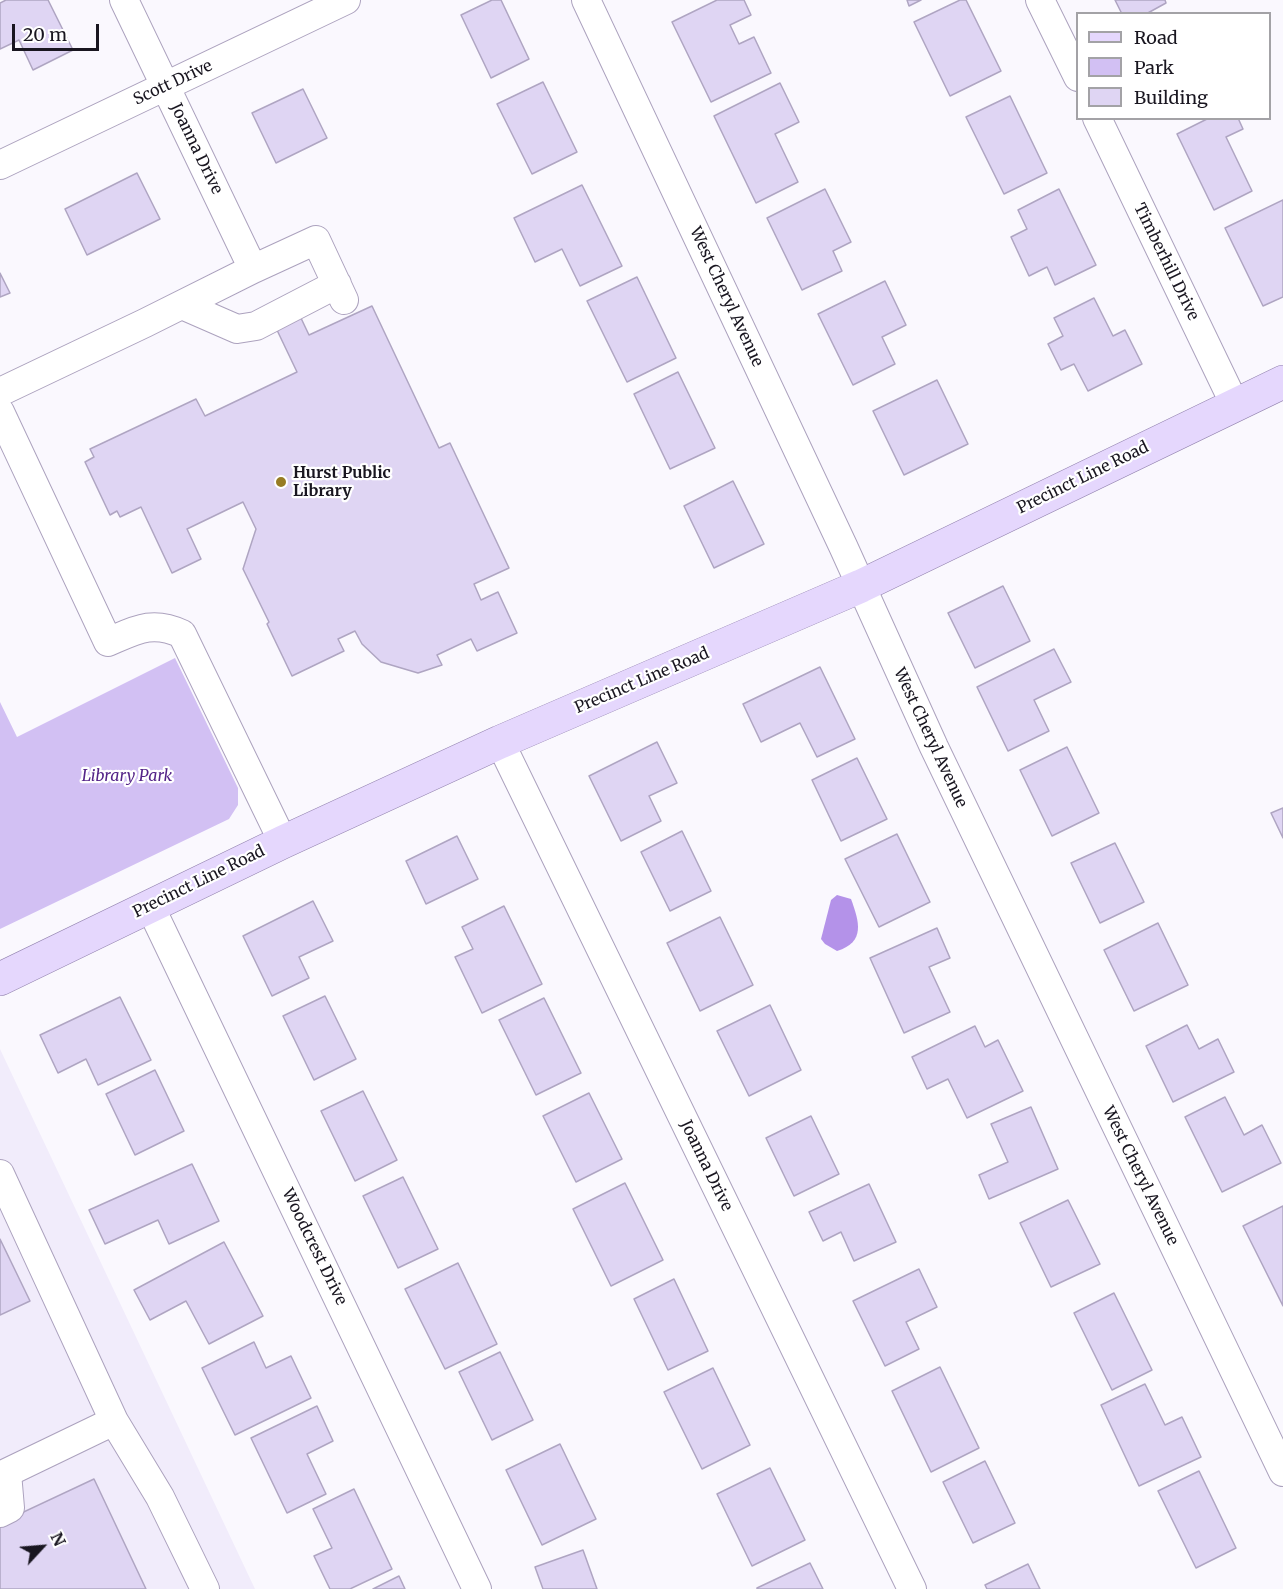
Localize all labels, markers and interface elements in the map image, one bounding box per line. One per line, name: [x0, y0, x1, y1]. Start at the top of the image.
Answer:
scale bar: [15, 12, 102, 50]
legend: [1076, 12, 1271, 120]
text: 20 m: [23, 23, 67, 46]
text: Road: [1134, 26, 1178, 49]
street label: Scott Drive: [130, 56, 216, 110]
text: Park: [1134, 56, 1174, 79]
text: Building: [1134, 86, 1208, 109]
street label: Joanna Drive: [166, 100, 226, 198]
street label: Timberhill Drive: [1129, 200, 1203, 324]
street label: West Cheryl Avenue: [685, 224, 767, 370]
street label: Precinct Line Road: [1014, 438, 1152, 518]
place label: Hurst Public Library: [293, 463, 391, 501]
marker: Hurst Public Library: [274, 475, 288, 489]
street label: Precinct Line Road: [572, 644, 712, 718]
street label: West Cheryl Avenue: [889, 665, 971, 811]
park label: Library Park: [82, 766, 172, 786]
street label: Precinct Line Road: [130, 842, 268, 922]
street label: West Cheryl Avenue: [1098, 1103, 1182, 1249]
street label: Joanna Drive: [676, 1117, 736, 1215]
street label: Woodcrest Drive: [277, 1186, 351, 1308]
north arrow: [12, 1517, 72, 1577]
text: N: [46, 1529, 70, 1549]

